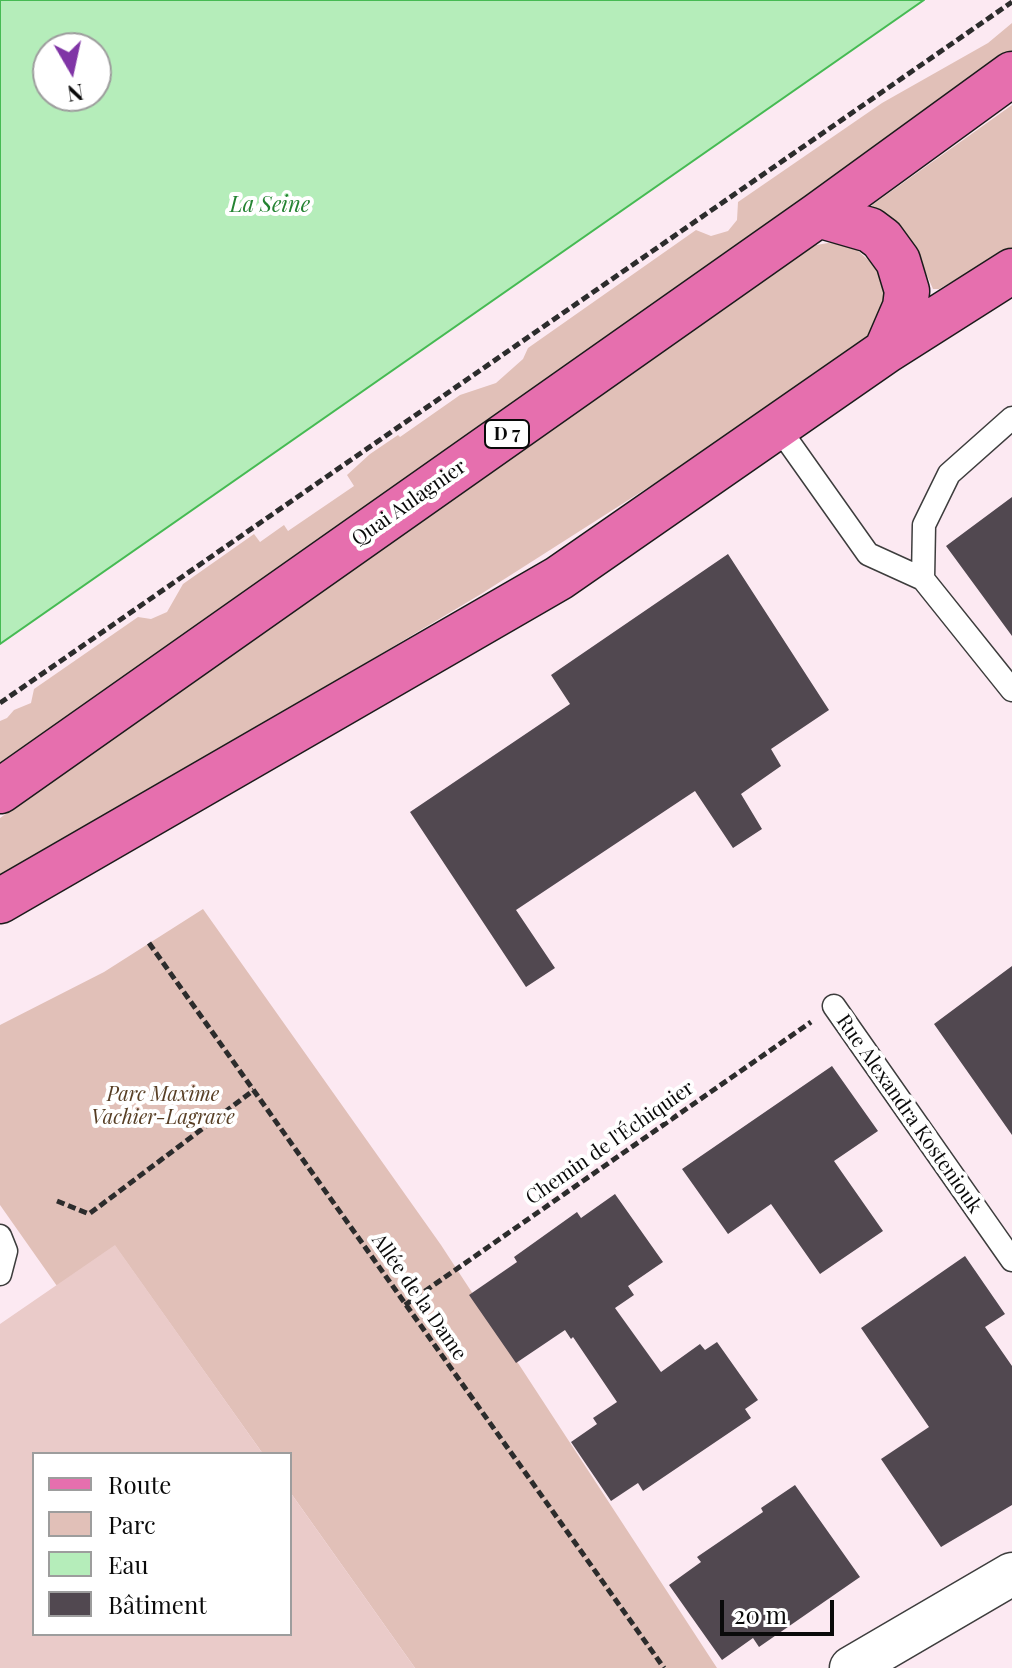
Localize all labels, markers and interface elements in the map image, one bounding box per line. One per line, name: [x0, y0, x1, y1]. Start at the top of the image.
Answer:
north arrow: [32, 32, 112, 112]
text: N: [65, 78, 86, 110]
water label: La Seine: [230, 192, 310, 218]
road number: D 7: [485, 420, 529, 448]
street label: Quai Aulagnier: [347, 455, 471, 551]
street label: Rue Alexandra Kosteniouk: [831, 1010, 987, 1218]
street label: Chemin de l'Échiquier: [521, 1076, 699, 1210]
park label: Parc Maxime Vachier-Lagrave: [91, 1083, 235, 1130]
street label: Allée de la Dame: [367, 1229, 471, 1365]
legend: [32, 1452, 292, 1636]
text: Route: [108, 1468, 171, 1500]
text: Parc: [108, 1508, 156, 1540]
text: Eau: [108, 1548, 149, 1580]
scale bar: [724, 1584, 838, 1634]
text: Bâtiment: [108, 1588, 207, 1620]
text: 20 m: [734, 1598, 787, 1630]

